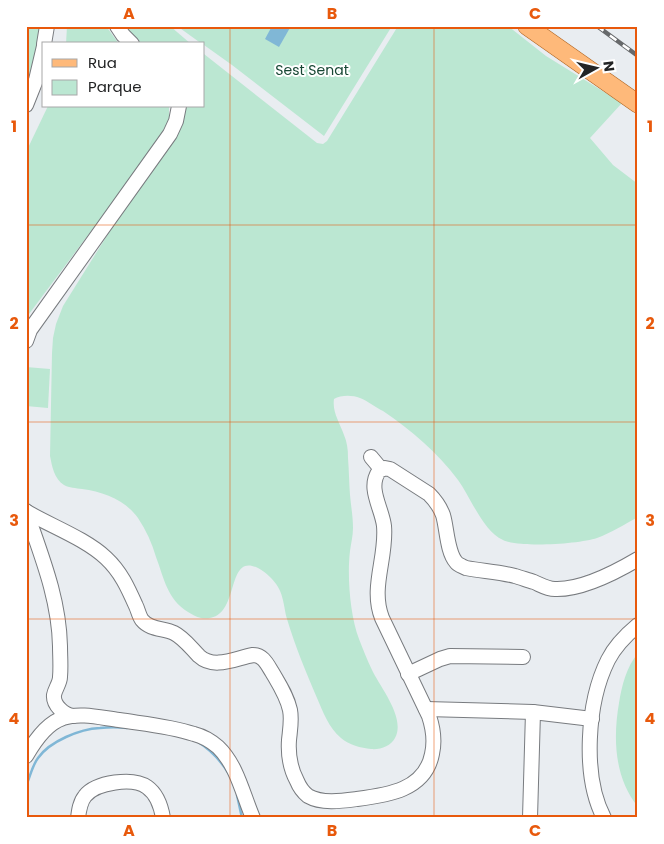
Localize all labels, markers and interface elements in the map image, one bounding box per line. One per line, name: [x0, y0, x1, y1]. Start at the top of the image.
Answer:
text: A: [123, 2, 135, 25]
text: B: [327, 2, 337, 25]
text: C: [529, 2, 541, 25]
legend: [42, 42, 205, 108]
north arrow: [572, 42, 622, 92]
text: Rua: [88, 52, 117, 73]
park label: Sest Senat: [275, 60, 349, 80]
text: N: [598, 60, 620, 73]
text: Parque: [88, 76, 141, 97]
text: 1: [11, 115, 17, 138]
text: 1: [647, 115, 653, 138]
text: 2: [9, 312, 19, 335]
text: 2: [645, 312, 655, 335]
text: 3: [9, 509, 19, 532]
text: 3: [645, 509, 655, 532]
text: 4: [9, 707, 20, 730]
text: 4: [645, 707, 656, 730]
text: A: [123, 819, 135, 842]
text: B: [327, 819, 337, 842]
text: C: [529, 819, 541, 842]

